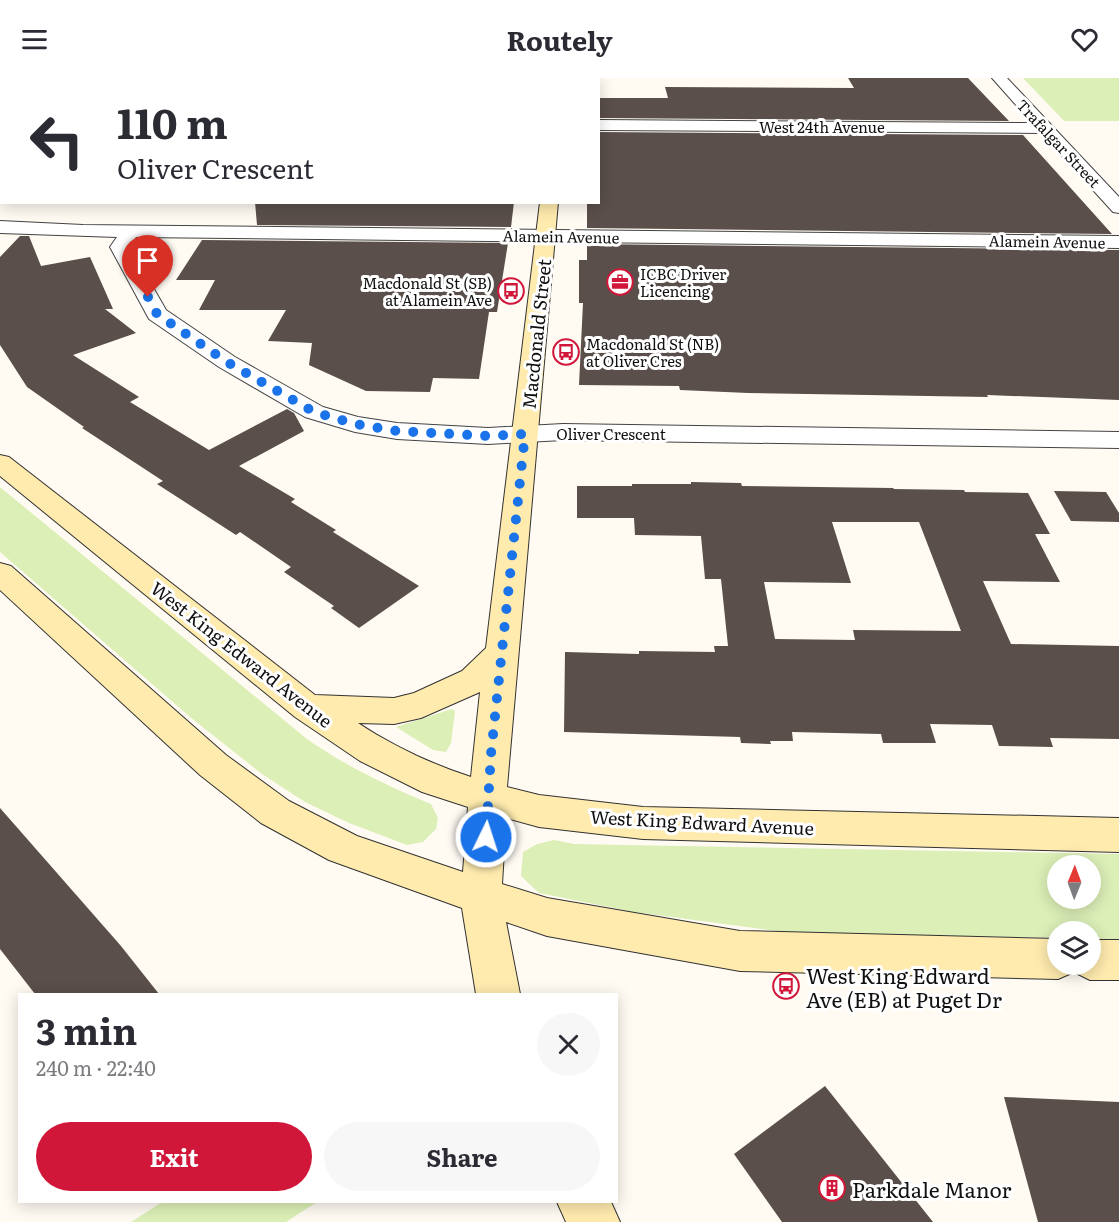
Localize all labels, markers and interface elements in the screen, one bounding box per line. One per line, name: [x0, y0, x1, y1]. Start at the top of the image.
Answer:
text: Routely: [507, 19, 612, 59]
icon: menu: [18, 23, 51, 56]
icon: heart: [1068, 23, 1101, 56]
text: 110 m: [117, 90, 228, 152]
street label: Trafalgar Street: [1012, 94, 1106, 192]
icon: left: [18, 102, 96, 180]
street label: West 24th Avenue: [759, 115, 885, 138]
text: Oliver Crescent: [117, 147, 314, 187]
street label: Alamein Avenue: [502, 223, 620, 249]
street label: Alamein Avenue: [988, 228, 1106, 254]
pin: [122, 235, 173, 297]
icon: arrive: [131, 244, 164, 277]
street label: Macdonald Street: [515, 257, 557, 410]
place label: ICBC Driver Licencing: [640, 262, 726, 302]
office icon: ICBC Driver Licencing: [605, 267, 635, 297]
place label: Macdonald St (SB) at Alamein Ave: [362, 271, 492, 311]
bus stop icon: Macdonald St (SB) at Alamein Ave: [496, 276, 526, 306]
place label: Macdonald St (NB) at Oliver Cres: [586, 332, 719, 372]
bus stop icon: Macdonald St (NB) at Oliver Cres: [551, 337, 581, 367]
street label: Oliver Crescent: [556, 422, 666, 445]
street label: West King Edward Avenue: [145, 574, 339, 734]
street label: West King Edward Avenue: [589, 803, 815, 841]
position arrow: [454, 805, 518, 869]
north arrow: [1047, 855, 1101, 909]
map controls: [1047, 855, 1101, 975]
button: layers: [1047, 921, 1101, 975]
place label: West King Edward Ave (EB) at Puget Dr: [806, 959, 1002, 1014]
bus stop icon: West King Edward Ave (EB) at Puget Dr: [771, 971, 801, 1001]
text: 3 min: [36, 1003, 137, 1056]
button: close: [537, 1013, 600, 1076]
text: 240 m · 22:40: [36, 1052, 156, 1082]
button: Exit: [36, 1122, 312, 1191]
button: Share: [324, 1122, 600, 1191]
building icon: Parkdale Manor: [817, 1173, 847, 1203]
place label: Parkdale Manor: [852, 1173, 1012, 1204]

